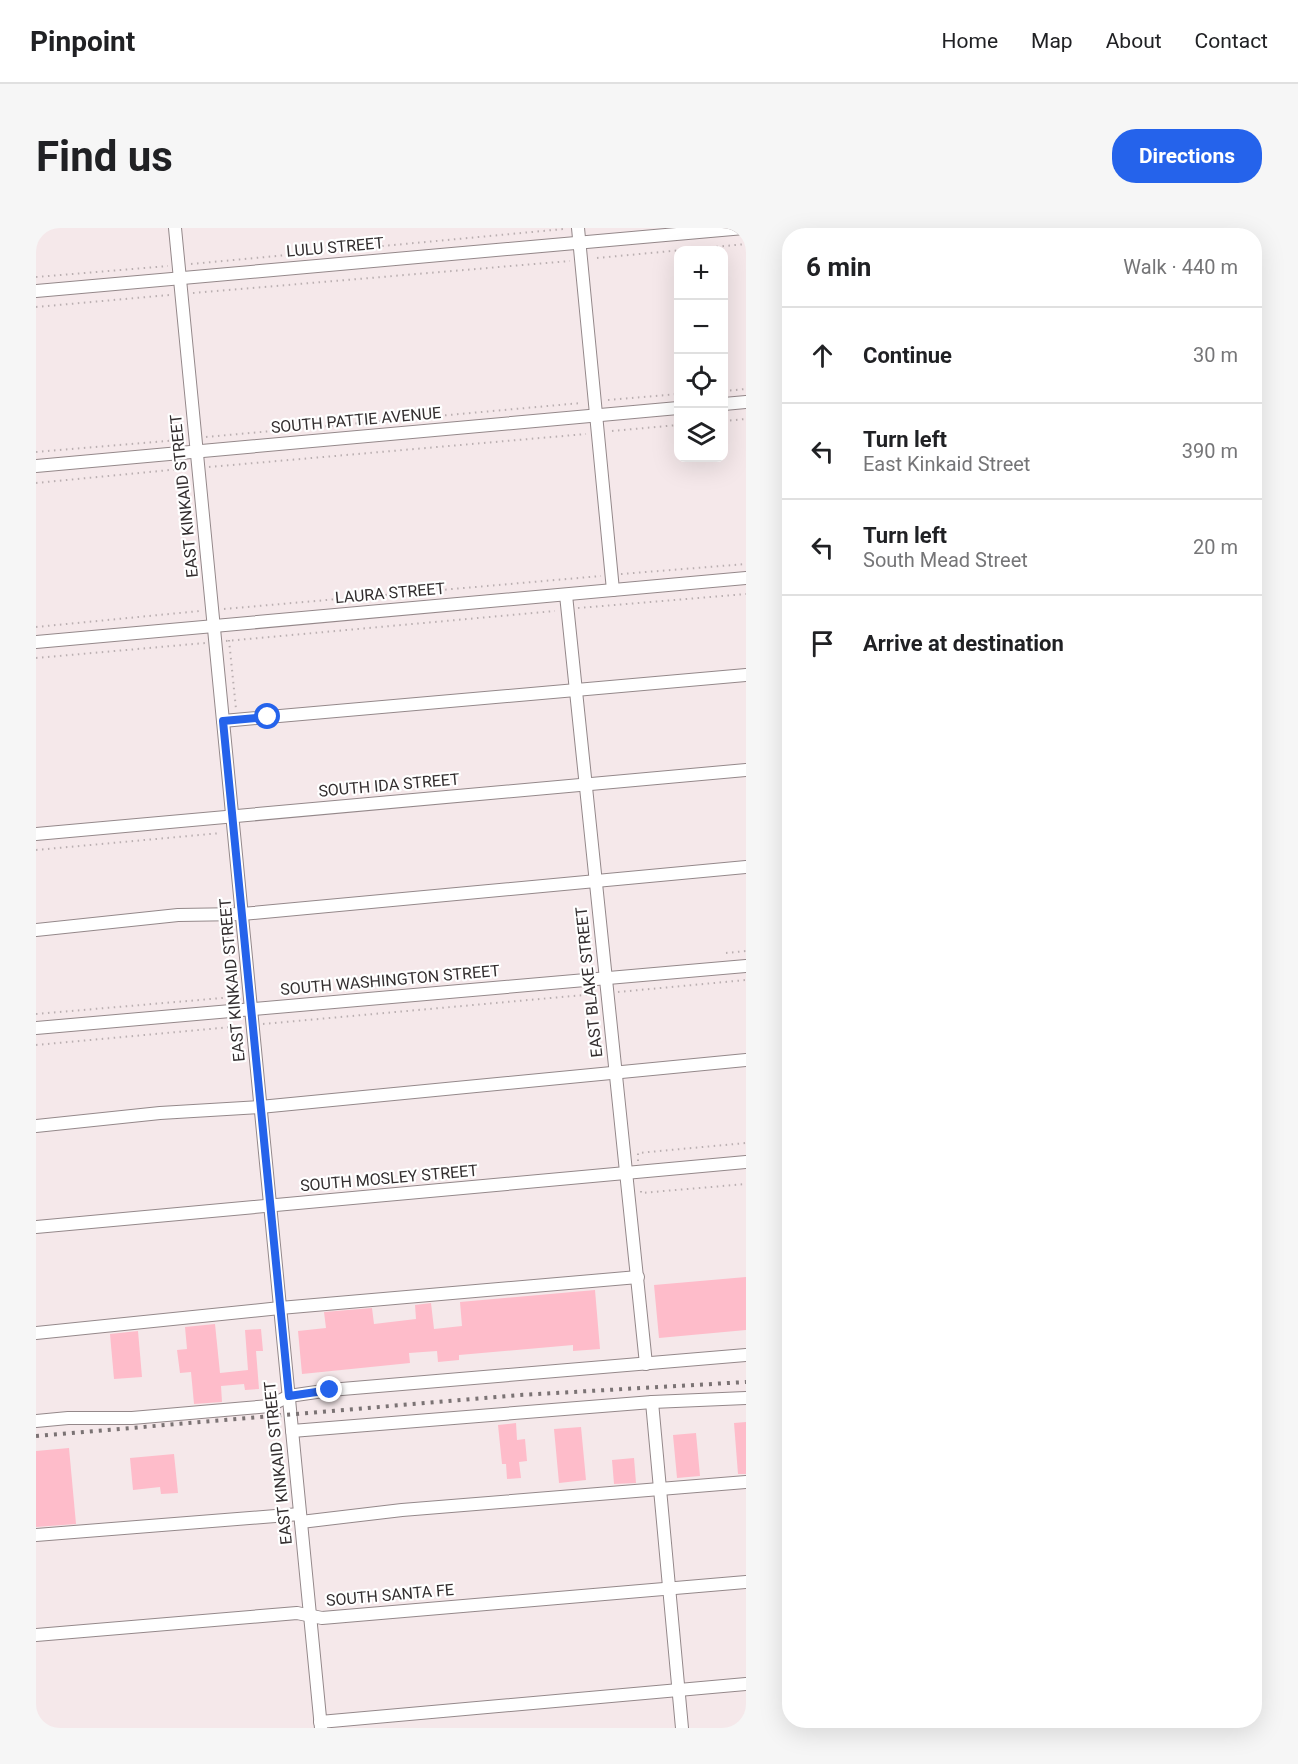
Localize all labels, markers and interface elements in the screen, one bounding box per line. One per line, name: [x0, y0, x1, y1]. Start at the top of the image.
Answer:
text: Pinpoint: [30, 25, 135, 58]
text: Home: [942, 29, 998, 53]
text: Map: [1031, 29, 1073, 53]
text: About: [1106, 29, 1162, 53]
text: Contact: [1195, 29, 1268, 53]
button: Directions: [1112, 129, 1262, 183]
text: Find us: [36, 132, 173, 181]
street label: LULU STREET: [285, 233, 385, 261]
map controls: [674, 246, 728, 462]
button: +: [674, 246, 728, 300]
text: 6 min: [806, 252, 871, 282]
text: Walk · 440 m: [1123, 255, 1238, 279]
button: −: [674, 300, 728, 354]
icon: ahead: [806, 339, 839, 372]
text: Continue: [863, 343, 952, 368]
text: 30 m: [1193, 343, 1238, 367]
button: locate: [674, 354, 728, 408]
street label: SOUTH PATTIE AVENUE: [270, 403, 442, 437]
button: layers: [674, 408, 728, 462]
street label: EAST KINKAID STREET: [166, 413, 202, 579]
text: Turn left: [863, 427, 947, 452]
icon: left: [806, 435, 839, 468]
text: 390 m: [1182, 439, 1238, 463]
text: East Kinkaid Street: [863, 452, 1030, 476]
text: Turn left: [863, 523, 947, 548]
icon: left: [806, 531, 839, 564]
text: 20 m: [1193, 535, 1238, 559]
text: South Mead Street: [863, 548, 1028, 572]
street label: LAURA STREET: [334, 579, 446, 607]
icon: arrive: [806, 627, 839, 660]
text: Arrive at destination: [863, 631, 1064, 656]
route start: [254, 703, 280, 729]
street label: SOUTH IDA STREET: [318, 769, 461, 801]
street label: EAST KINKAID STREET: [215, 897, 249, 1063]
street label: EAST BLAKE STREET: [572, 905, 606, 1058]
street label: SOUTH WASHINGTON STREET: [279, 961, 501, 999]
street label: SOUTH MOSLEY STREET: [299, 1161, 479, 1195]
route end: [316, 1376, 342, 1402]
street label: EAST KINKAID STREET: [260, 1380, 296, 1546]
street label: SOUTH SANTA FE: [325, 1580, 455, 1610]

